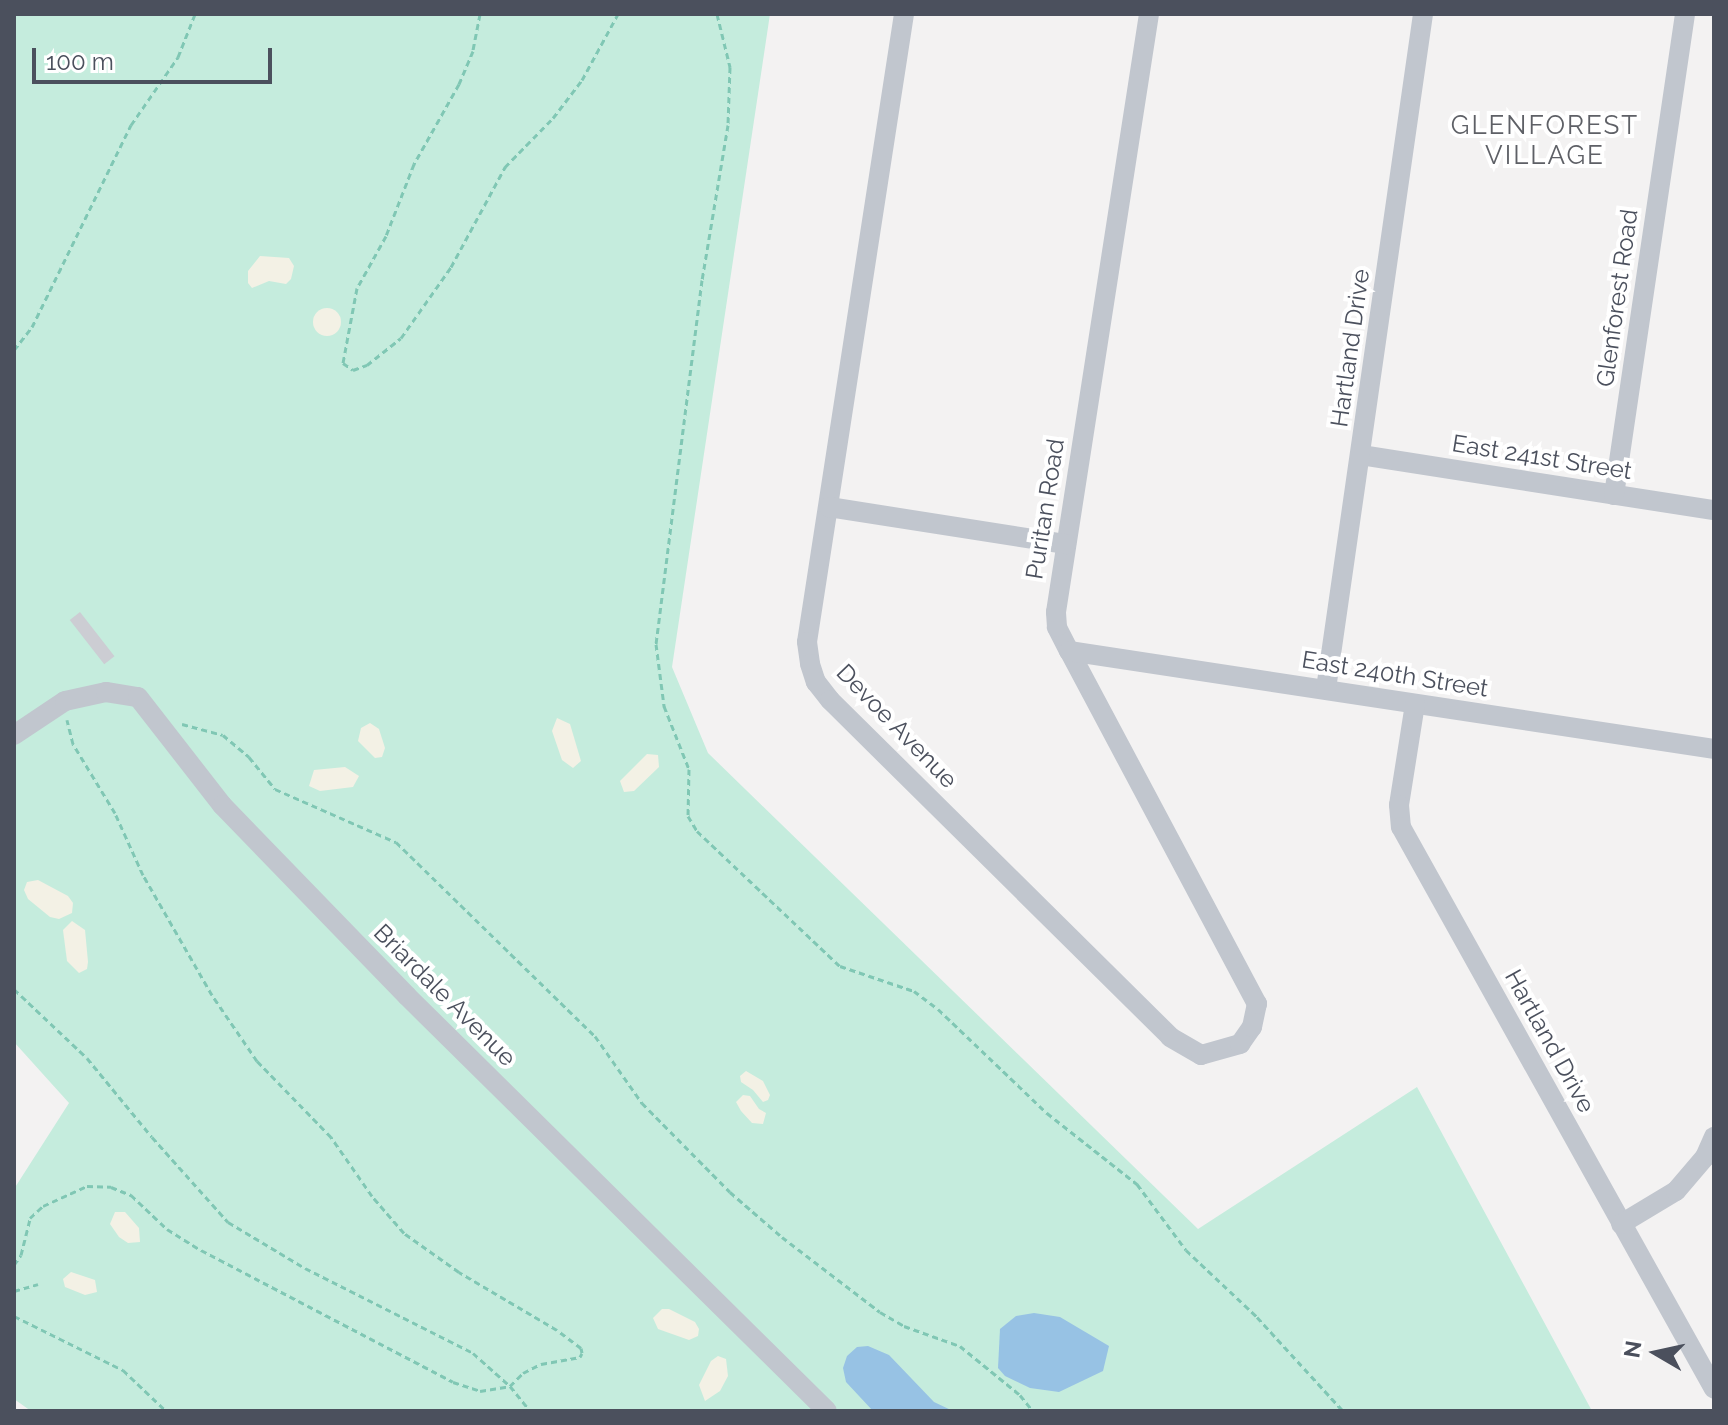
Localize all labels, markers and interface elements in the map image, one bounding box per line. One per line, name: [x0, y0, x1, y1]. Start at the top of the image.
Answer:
scale bar: [36, 32, 276, 82]
text: 100 m: [46, 47, 114, 76]
district label: GLENFOREST VILLAGE: [1451, 110, 1639, 172]
street label: Glenforest Road: [1590, 207, 1644, 389]
street label: Hartland Drive: [1325, 267, 1375, 429]
street label: East 241st Street: [1450, 429, 1634, 485]
street label: Puritan Road: [1020, 437, 1070, 581]
street label: East 240th Street: [1300, 645, 1490, 703]
street label: Devoe Avenue: [830, 658, 964, 794]
street label: Briardale Avenue: [368, 918, 522, 1072]
street label: Hartland Drive: [1499, 964, 1601, 1118]
north arrow: [1616, 1313, 1696, 1393]
text: N: [1618, 1339, 1646, 1360]

